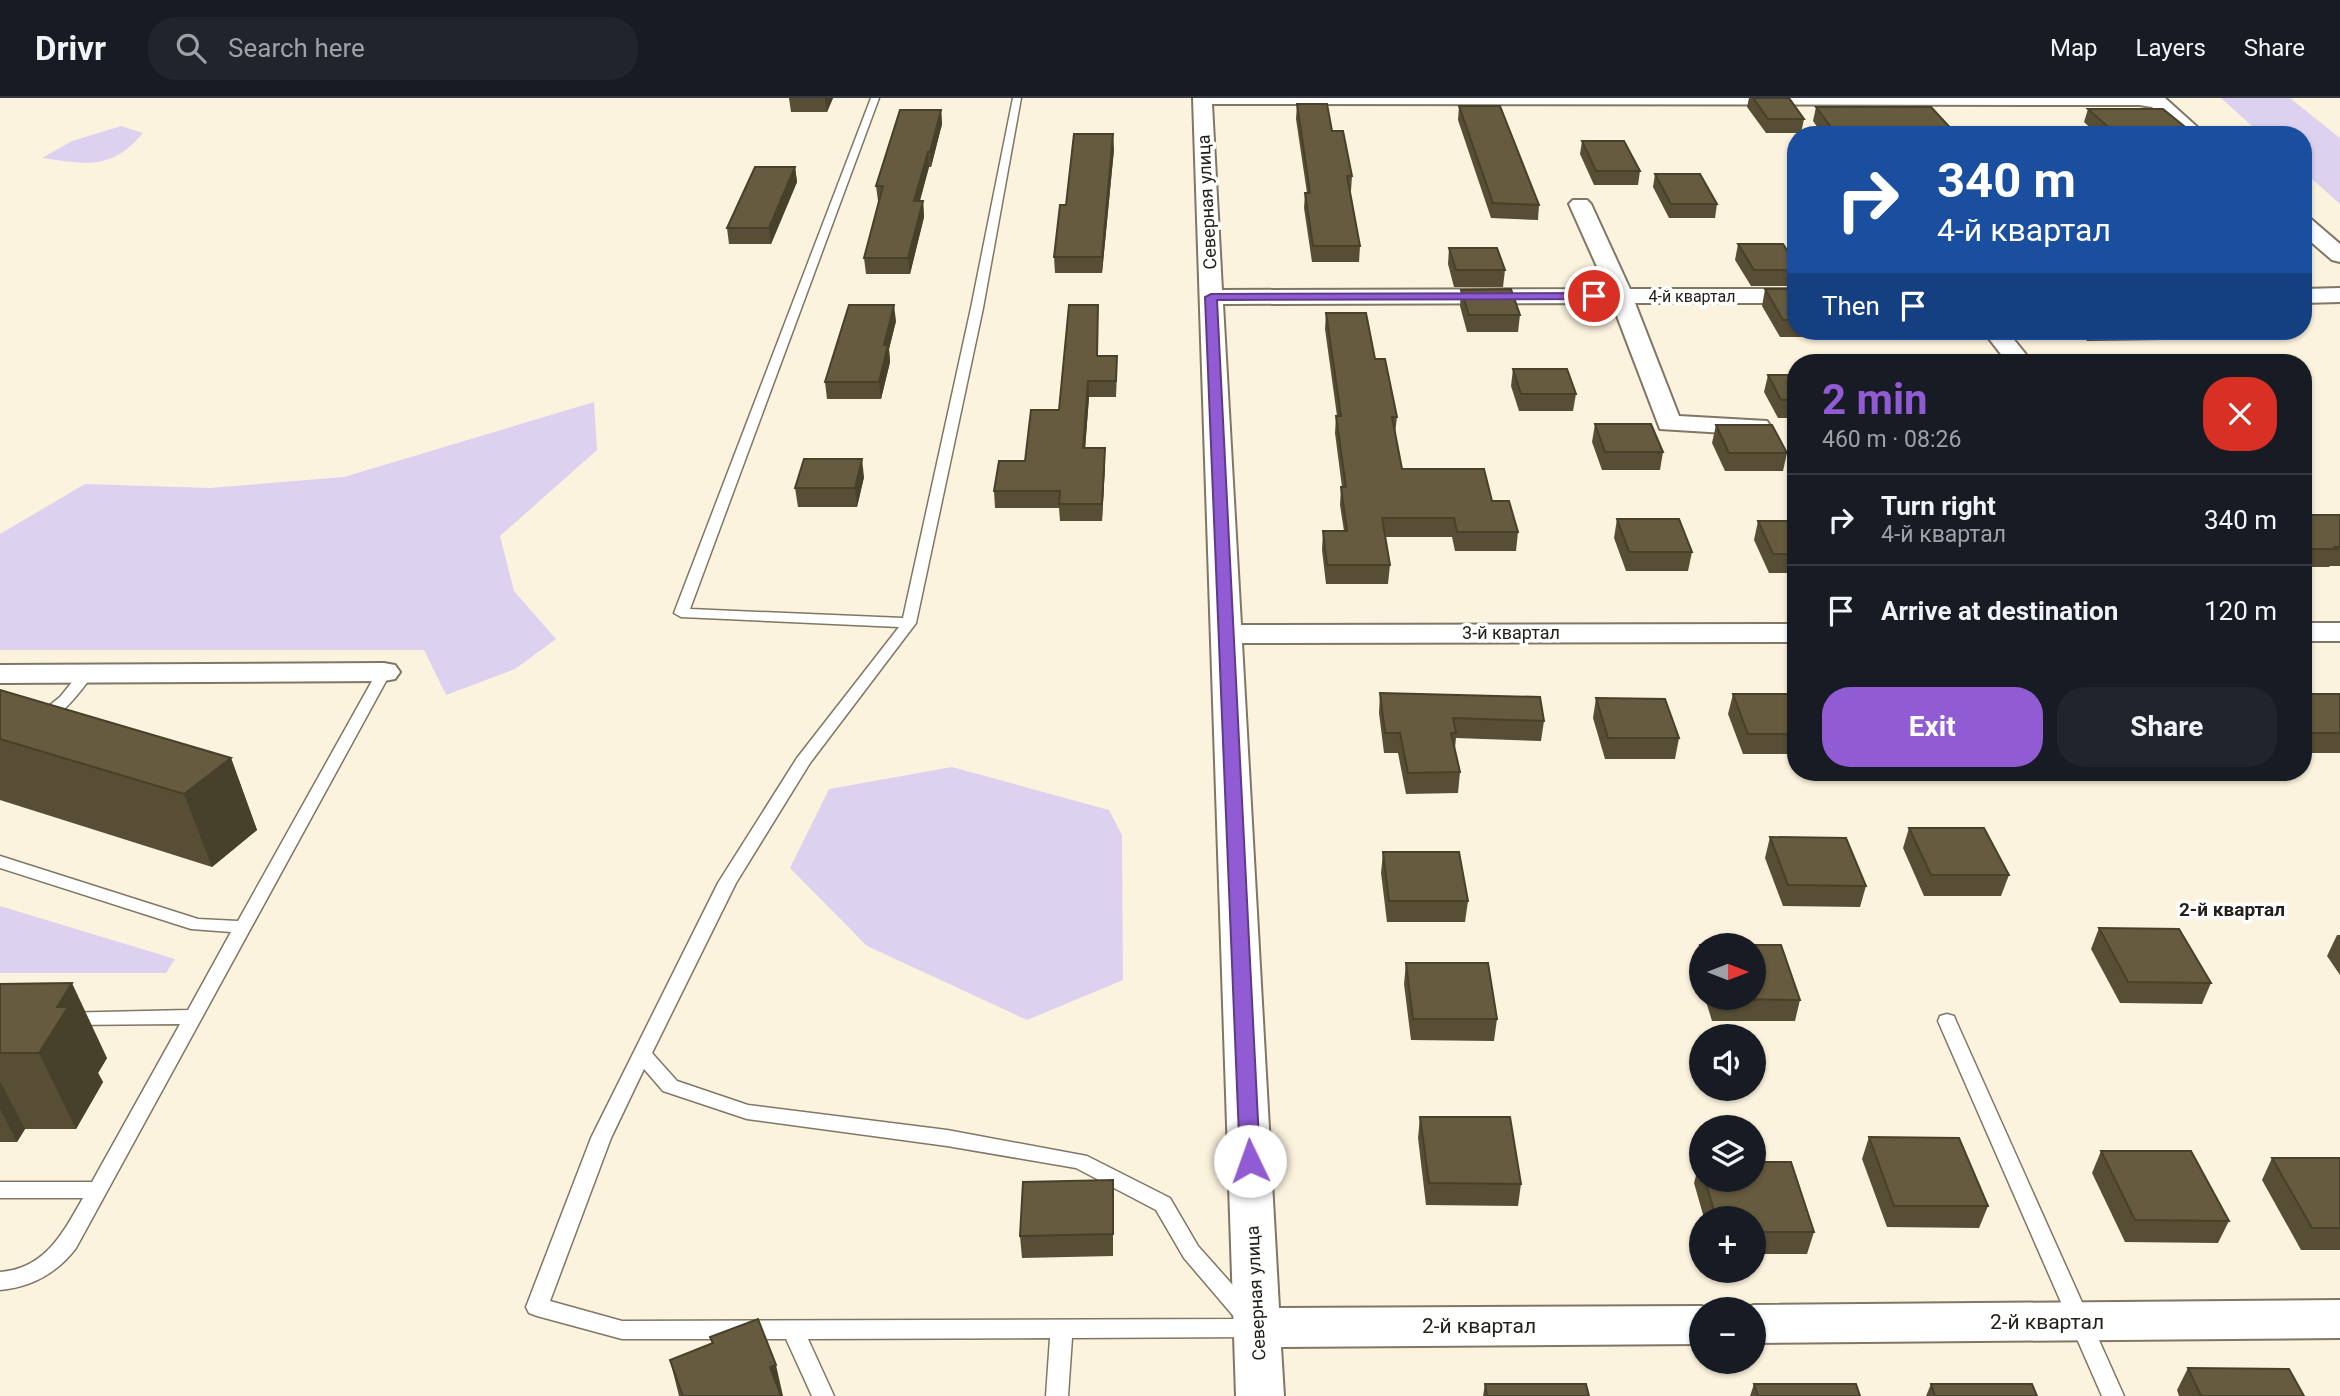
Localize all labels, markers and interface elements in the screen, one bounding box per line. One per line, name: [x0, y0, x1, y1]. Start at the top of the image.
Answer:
search box: [148, 17, 638, 80]
text: Drivr: [35, 29, 106, 68]
icon: search: [172, 29, 210, 67]
text: Search here: [228, 33, 365, 63]
text: Map: [2050, 34, 2098, 62]
text: Layers: [2136, 34, 2206, 62]
text: Share: [2244, 34, 2305, 62]
street label: Северная улица: [1192, 134, 1221, 270]
text: 340 m: [1937, 152, 2076, 209]
icon: right: [1822, 154, 1913, 245]
text: 4-й квартал: [1937, 211, 2111, 249]
pin: [1564, 266, 1624, 326]
icon: arrive: [1575, 277, 1613, 315]
street label: 4-й квартал: [1649, 287, 1736, 306]
icon: arrive: [1894, 287, 1932, 325]
text: Then: [1822, 291, 1880, 321]
text: 2 min: [1822, 375, 1928, 424]
button: close: [2203, 377, 2277, 451]
text: 460 m · 08:26: [1822, 426, 1961, 453]
text: Turn right: [1881, 491, 1996, 521]
icon: right: [1822, 501, 1860, 539]
text: 340 m: [2204, 505, 2277, 535]
text: 4-й квартал: [1881, 521, 2006, 548]
icon: arrive: [1822, 592, 1860, 630]
text: Arrive at destination: [1881, 596, 2118, 626]
text: 120 m: [2204, 596, 2277, 626]
street label: 3-й квартал: [1462, 622, 1560, 643]
button: Exit: [1822, 687, 2043, 767]
button: Share: [2057, 687, 2277, 767]
district label: 2-й квартал: [2179, 898, 2285, 921]
north arrow: [1689, 933, 1766, 1010]
map controls: [1689, 933, 1766, 1374]
button: sound: [1689, 1024, 1766, 1101]
button: layers: [1689, 1115, 1766, 1192]
position arrow: [1213, 1124, 1287, 1198]
button: +: [1689, 1206, 1766, 1283]
street label: Северная улица: [1241, 1225, 1270, 1361]
button: −: [1689, 1297, 1766, 1374]
street label: 2-й квартал: [1990, 1310, 2104, 1334]
street label: 2-й квартал: [1422, 1314, 1536, 1338]

